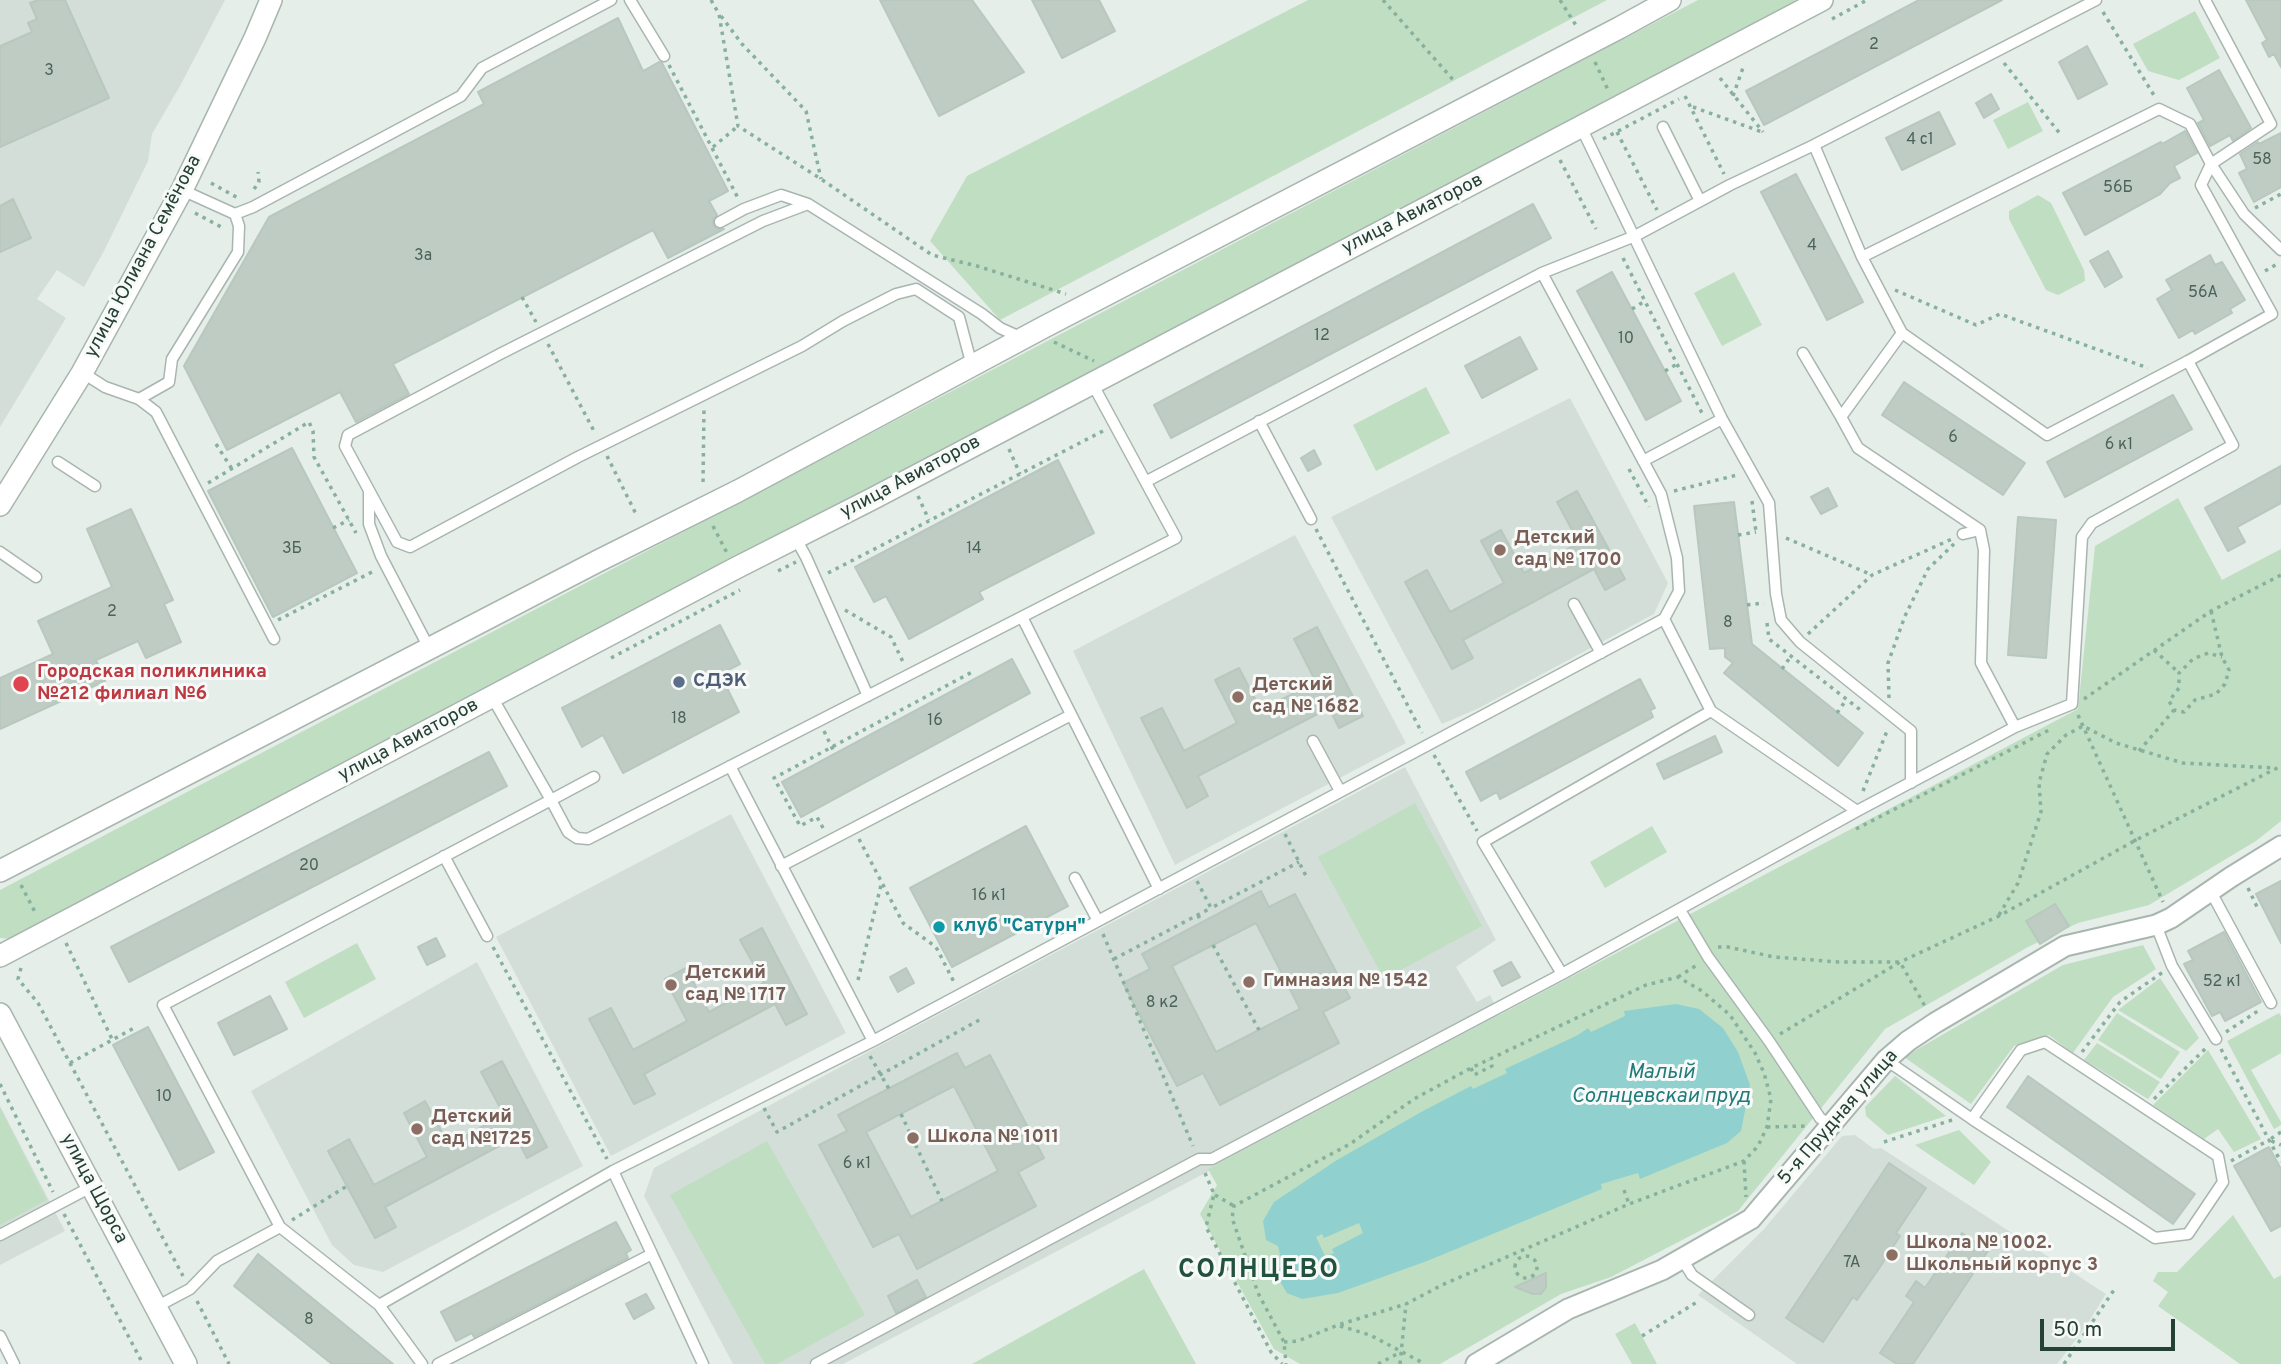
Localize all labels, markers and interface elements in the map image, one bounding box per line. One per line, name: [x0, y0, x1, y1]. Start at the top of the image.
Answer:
house number: 2: [1869, 36, 1879, 56]
house number: 3: [44, 62, 54, 82]
house number: 4 с1: [1906, 131, 1934, 151]
house number: 58: [2252, 151, 2272, 171]
street label: улица Юлиана Семёнова: [81, 152, 207, 362]
street label: улица Авиаторов: [1339, 170, 1487, 260]
house number: 56Б: [2103, 179, 2133, 199]
house number: 4: [1807, 237, 1817, 257]
house number: 3а: [414, 247, 432, 267]
house number: 56А: [2188, 284, 2218, 304]
house number: 12: [1314, 327, 1330, 347]
house number: 10: [1618, 330, 1634, 350]
house number: 6: [1948, 429, 1958, 449]
street label: улица Авиаторов: [837, 431, 985, 525]
house number: 6 к1: [2105, 436, 2133, 456]
place label: Детский сад № 1700: [1514, 528, 1622, 572]
house number: 3Б: [282, 540, 302, 560]
house number: 14: [966, 540, 982, 560]
marker: Детский сад № 1700: [1492, 542, 1508, 558]
house number: 2: [107, 603, 117, 623]
house number: 8: [1723, 614, 1733, 634]
place label: Городская поликлиника №212 филиал №6: [37, 662, 267, 706]
place label: СДЭК: [693, 671, 747, 693]
marker: Городская поликлиника №212 филиал №6: [11, 674, 31, 694]
marker: СДЭК: [671, 674, 687, 690]
place label: Детский сад № 1682: [1252, 675, 1359, 719]
marker: Детский сад № 1682: [1230, 689, 1246, 705]
street label: улица Авиаторов: [335, 694, 483, 788]
house number: 18: [671, 710, 687, 730]
house number: 16: [927, 712, 943, 732]
house number: 20: [299, 857, 319, 877]
house number: 16 к1: [972, 887, 1006, 907]
place label: клуб "Сатурн": [953, 916, 1086, 938]
marker: клуб "Сатурн": [931, 919, 947, 935]
place label: Детский сад № 1717: [685, 963, 786, 1007]
place label: Гимназия № 1542: [1263, 971, 1428, 993]
house number: 52 к1: [2203, 973, 2241, 993]
marker: Гимназия № 1542: [1241, 974, 1257, 990]
marker: Детский сад № 1717: [663, 977, 679, 993]
house number: 8 к2: [1146, 994, 1178, 1014]
street label: 5-я Прудная улица: [1774, 1046, 1904, 1190]
water label: Малый Солнцевскаи пруд: [1571, 1061, 1751, 1111]
house number: 10: [156, 1088, 172, 1108]
place label: Детский сад №1725: [431, 1107, 532, 1151]
marker: Детский сад №1725: [409, 1121, 425, 1137]
place label: Школа № 1011: [927, 1127, 1059, 1149]
street label: улица Щорса: [54, 1130, 132, 1248]
marker: Школа № 1011: [905, 1130, 921, 1146]
house number: 6 к1: [843, 1155, 871, 1175]
place label: Школа № 1002. Школьный корпус 3: [1906, 1233, 2098, 1277]
marker: Школа № 1002. Школьный корпус 3: [1884, 1247, 1900, 1263]
house number: 7А: [1843, 1254, 1861, 1274]
district label: СОЛНЦЕВО: [1179, 1256, 1339, 1288]
scale bar: [2043, 1304, 2178, 1348]
house number: 8: [304, 1311, 314, 1331]
text: 50 m: [2053, 1317, 2102, 1344]

